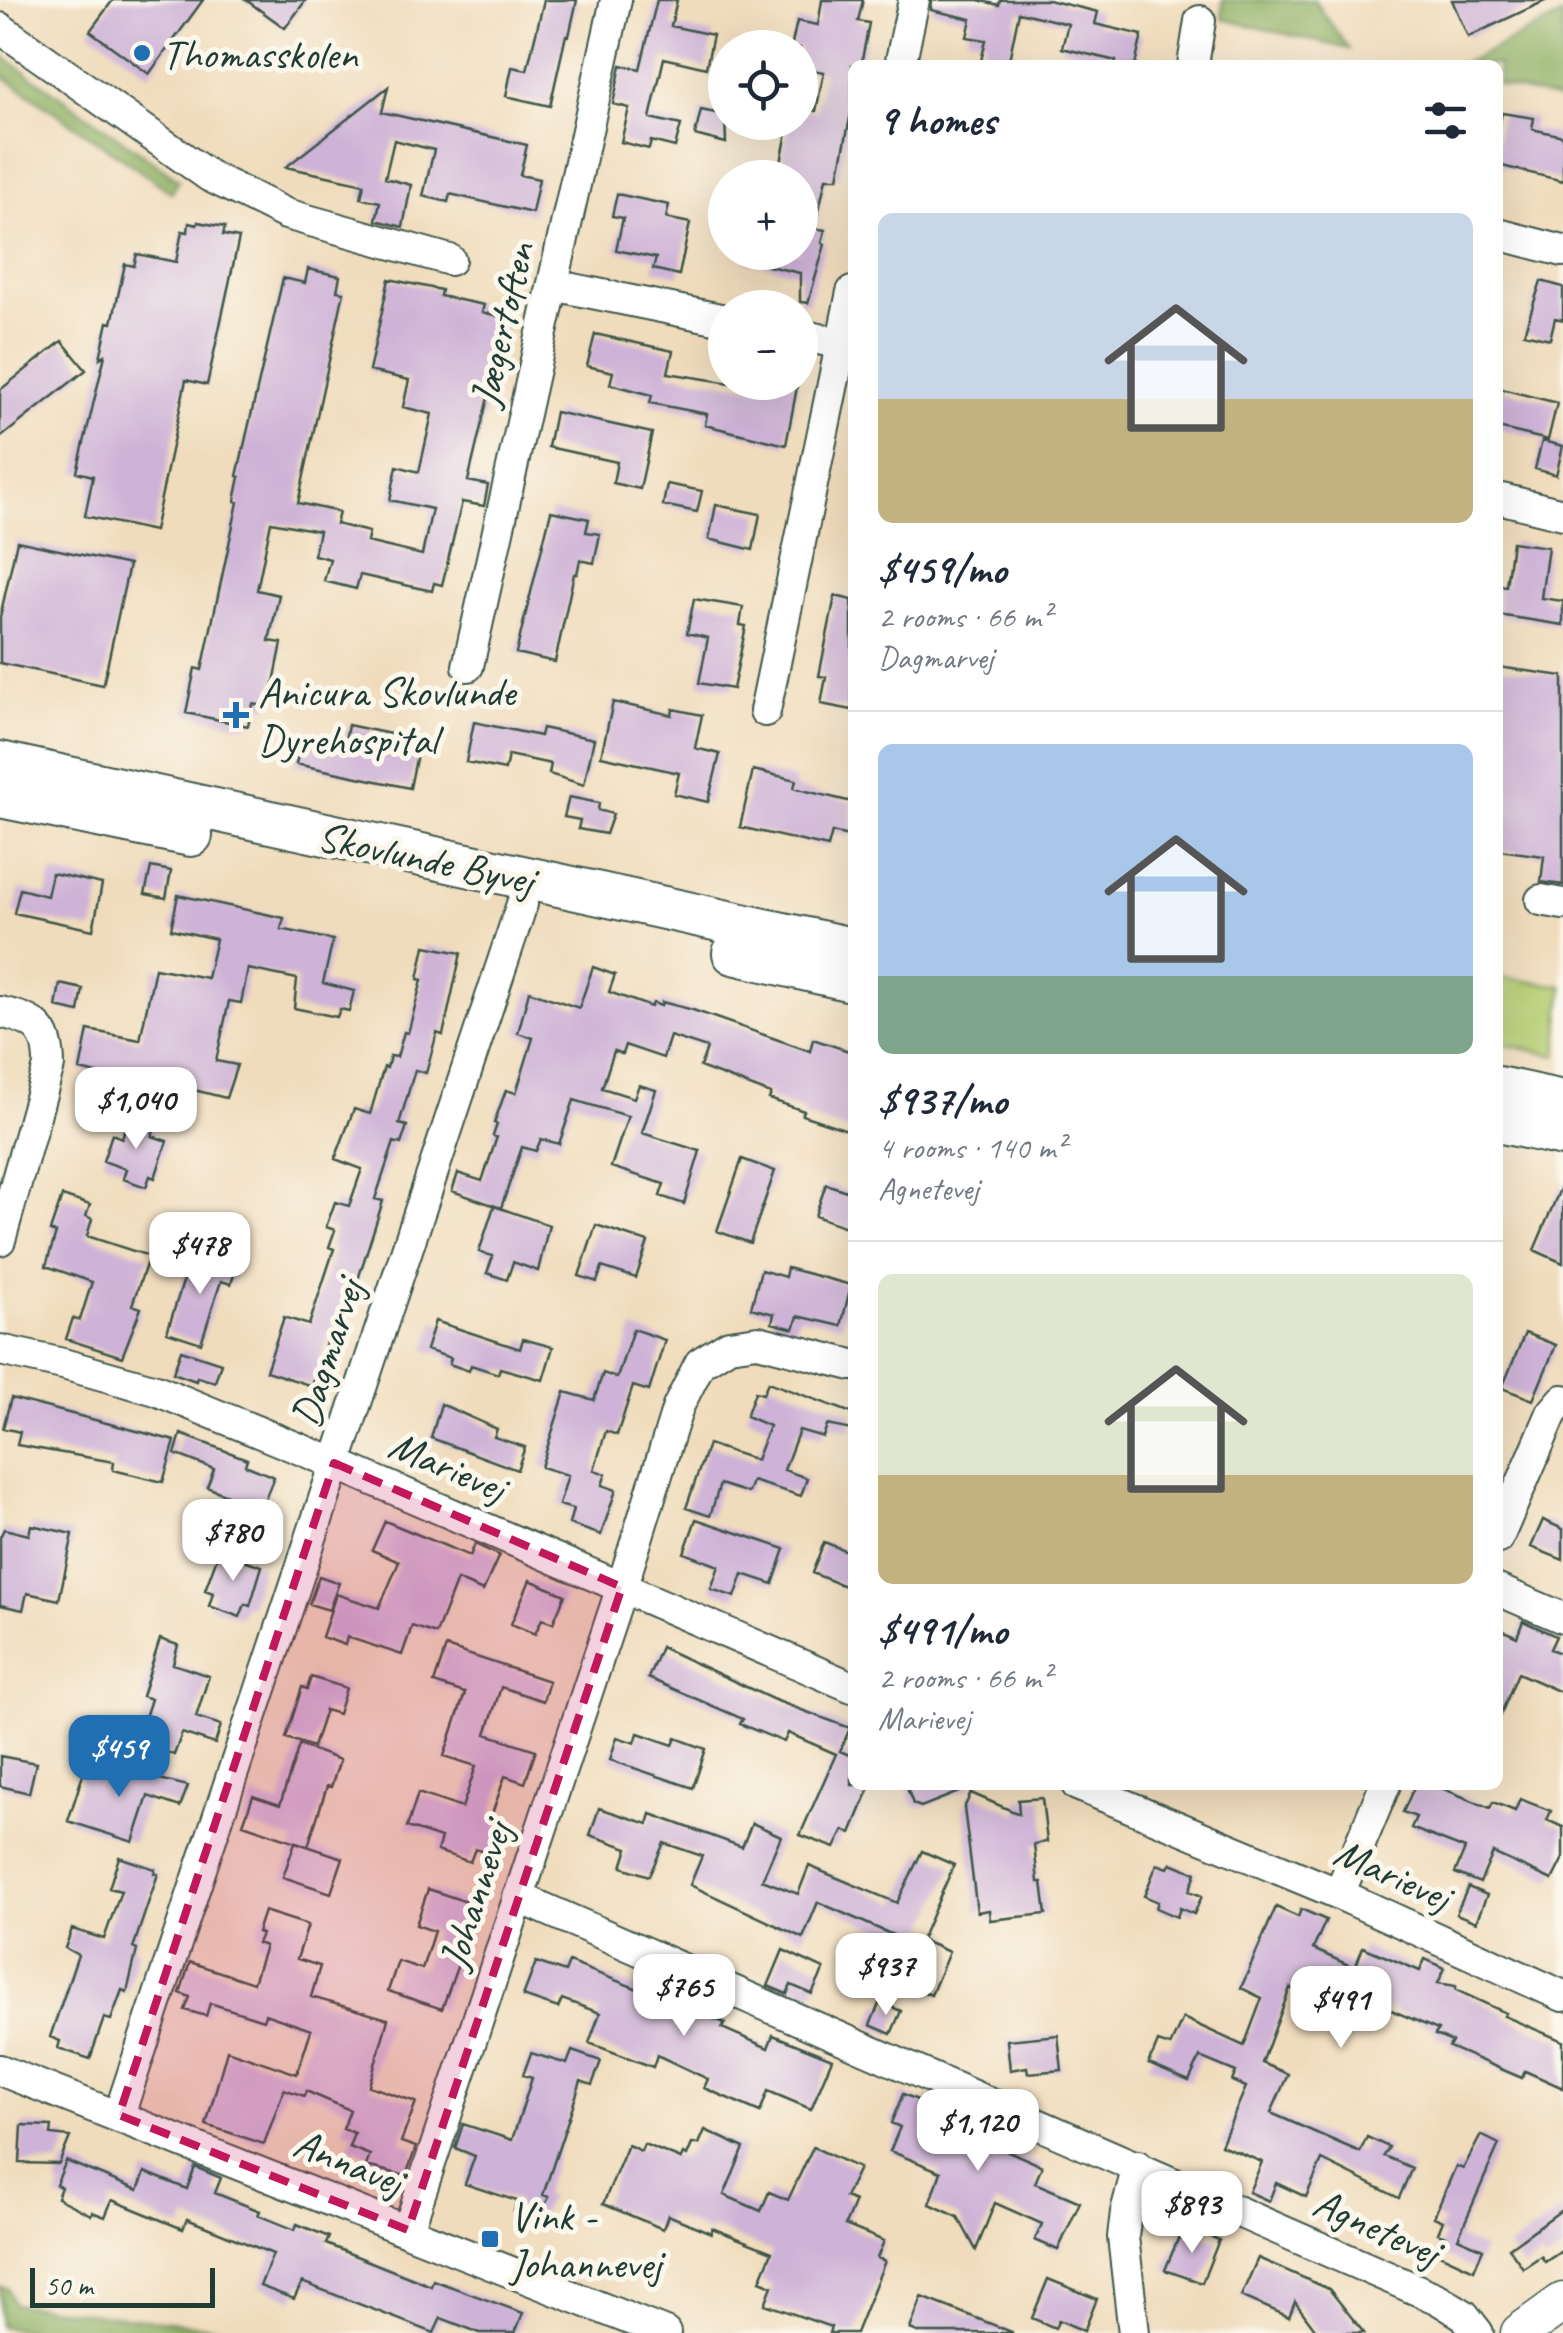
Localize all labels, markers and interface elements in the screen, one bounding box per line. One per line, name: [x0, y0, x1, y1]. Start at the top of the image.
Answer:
place label: Thomasskolen: [162, 28, 358, 81]
map controls: [708, 30, 818, 400]
button: locate: [708, 30, 818, 140]
marker: Thomasskolen: [131, 42, 153, 64]
icon: filters: [1418, 93, 1473, 148]
text: 9 homes: [878, 94, 996, 147]
button: +: [708, 160, 818, 270]
street label: Jægertoften: [457, 236, 547, 413]
icon: home: [1086, 278, 1266, 458]
button: −: [708, 290, 818, 400]
text: $459/mo: [878, 543, 1006, 596]
text: 2 rooms · 66 m²: [878, 596, 1051, 637]
text: Dagmarvej: [878, 637, 993, 678]
place label: Anicura Skovlunde Dyrehospital: [258, 666, 518, 767]
marker: Anicura Skovlunde Dyrehospital: [223, 702, 249, 728]
icon: home: [1086, 809, 1266, 989]
street label: Skovlunde Byvej: [313, 810, 544, 908]
pin: $1,040: [55, 1067, 217, 1152]
text: $937/mo: [878, 1074, 1007, 1127]
text: $1,040: [97, 1079, 175, 1120]
text: 4 rooms · 140 m²: [878, 1127, 1065, 1168]
text: Agnetevej: [878, 1168, 979, 1209]
pin: $478: [141, 1212, 259, 1297]
text: $478: [171, 1224, 229, 1265]
street label: Dagmarvej: [279, 1268, 378, 1434]
icon: home: [1086, 1339, 1266, 1519]
street label: Marievej: [381, 1418, 518, 1516]
pin: $780: [174, 1499, 292, 1584]
text: $780: [204, 1511, 262, 1552]
text: $491/mo: [878, 1604, 1007, 1657]
text: 2 rooms · 66 m²: [878, 1657, 1051, 1698]
text: Marievej: [878, 1698, 970, 1739]
pin: $459: [60, 1715, 178, 1800]
text: $459: [91, 1727, 147, 1768]
street label: Johannevej: [426, 1810, 526, 1977]
street label: Marievej: [1326, 1825, 1463, 1925]
pin: $937: [827, 1933, 945, 2018]
text: $937: [857, 1945, 915, 1986]
pin: $765: [625, 1954, 743, 2039]
text: $765: [655, 1966, 713, 2007]
pin: $491: [1282, 1966, 1400, 2051]
text: $491: [1312, 1978, 1370, 2019]
pin: $1,120: [897, 2089, 1059, 2174]
text: $1,120: [939, 2101, 1017, 2142]
street label: Annavej: [286, 2117, 415, 2210]
pin: $893: [1133, 2171, 1251, 2256]
street label: Agnetevej: [1305, 2176, 1453, 2281]
text: $893: [1163, 2183, 1221, 2224]
place label: Vink - Johannevej: [508, 2190, 667, 2291]
marker: Vink - Johannevej: [479, 2228, 501, 2250]
scale bar: [30, 2263, 215, 2308]
text: 50 m: [45, 2268, 93, 2303]

